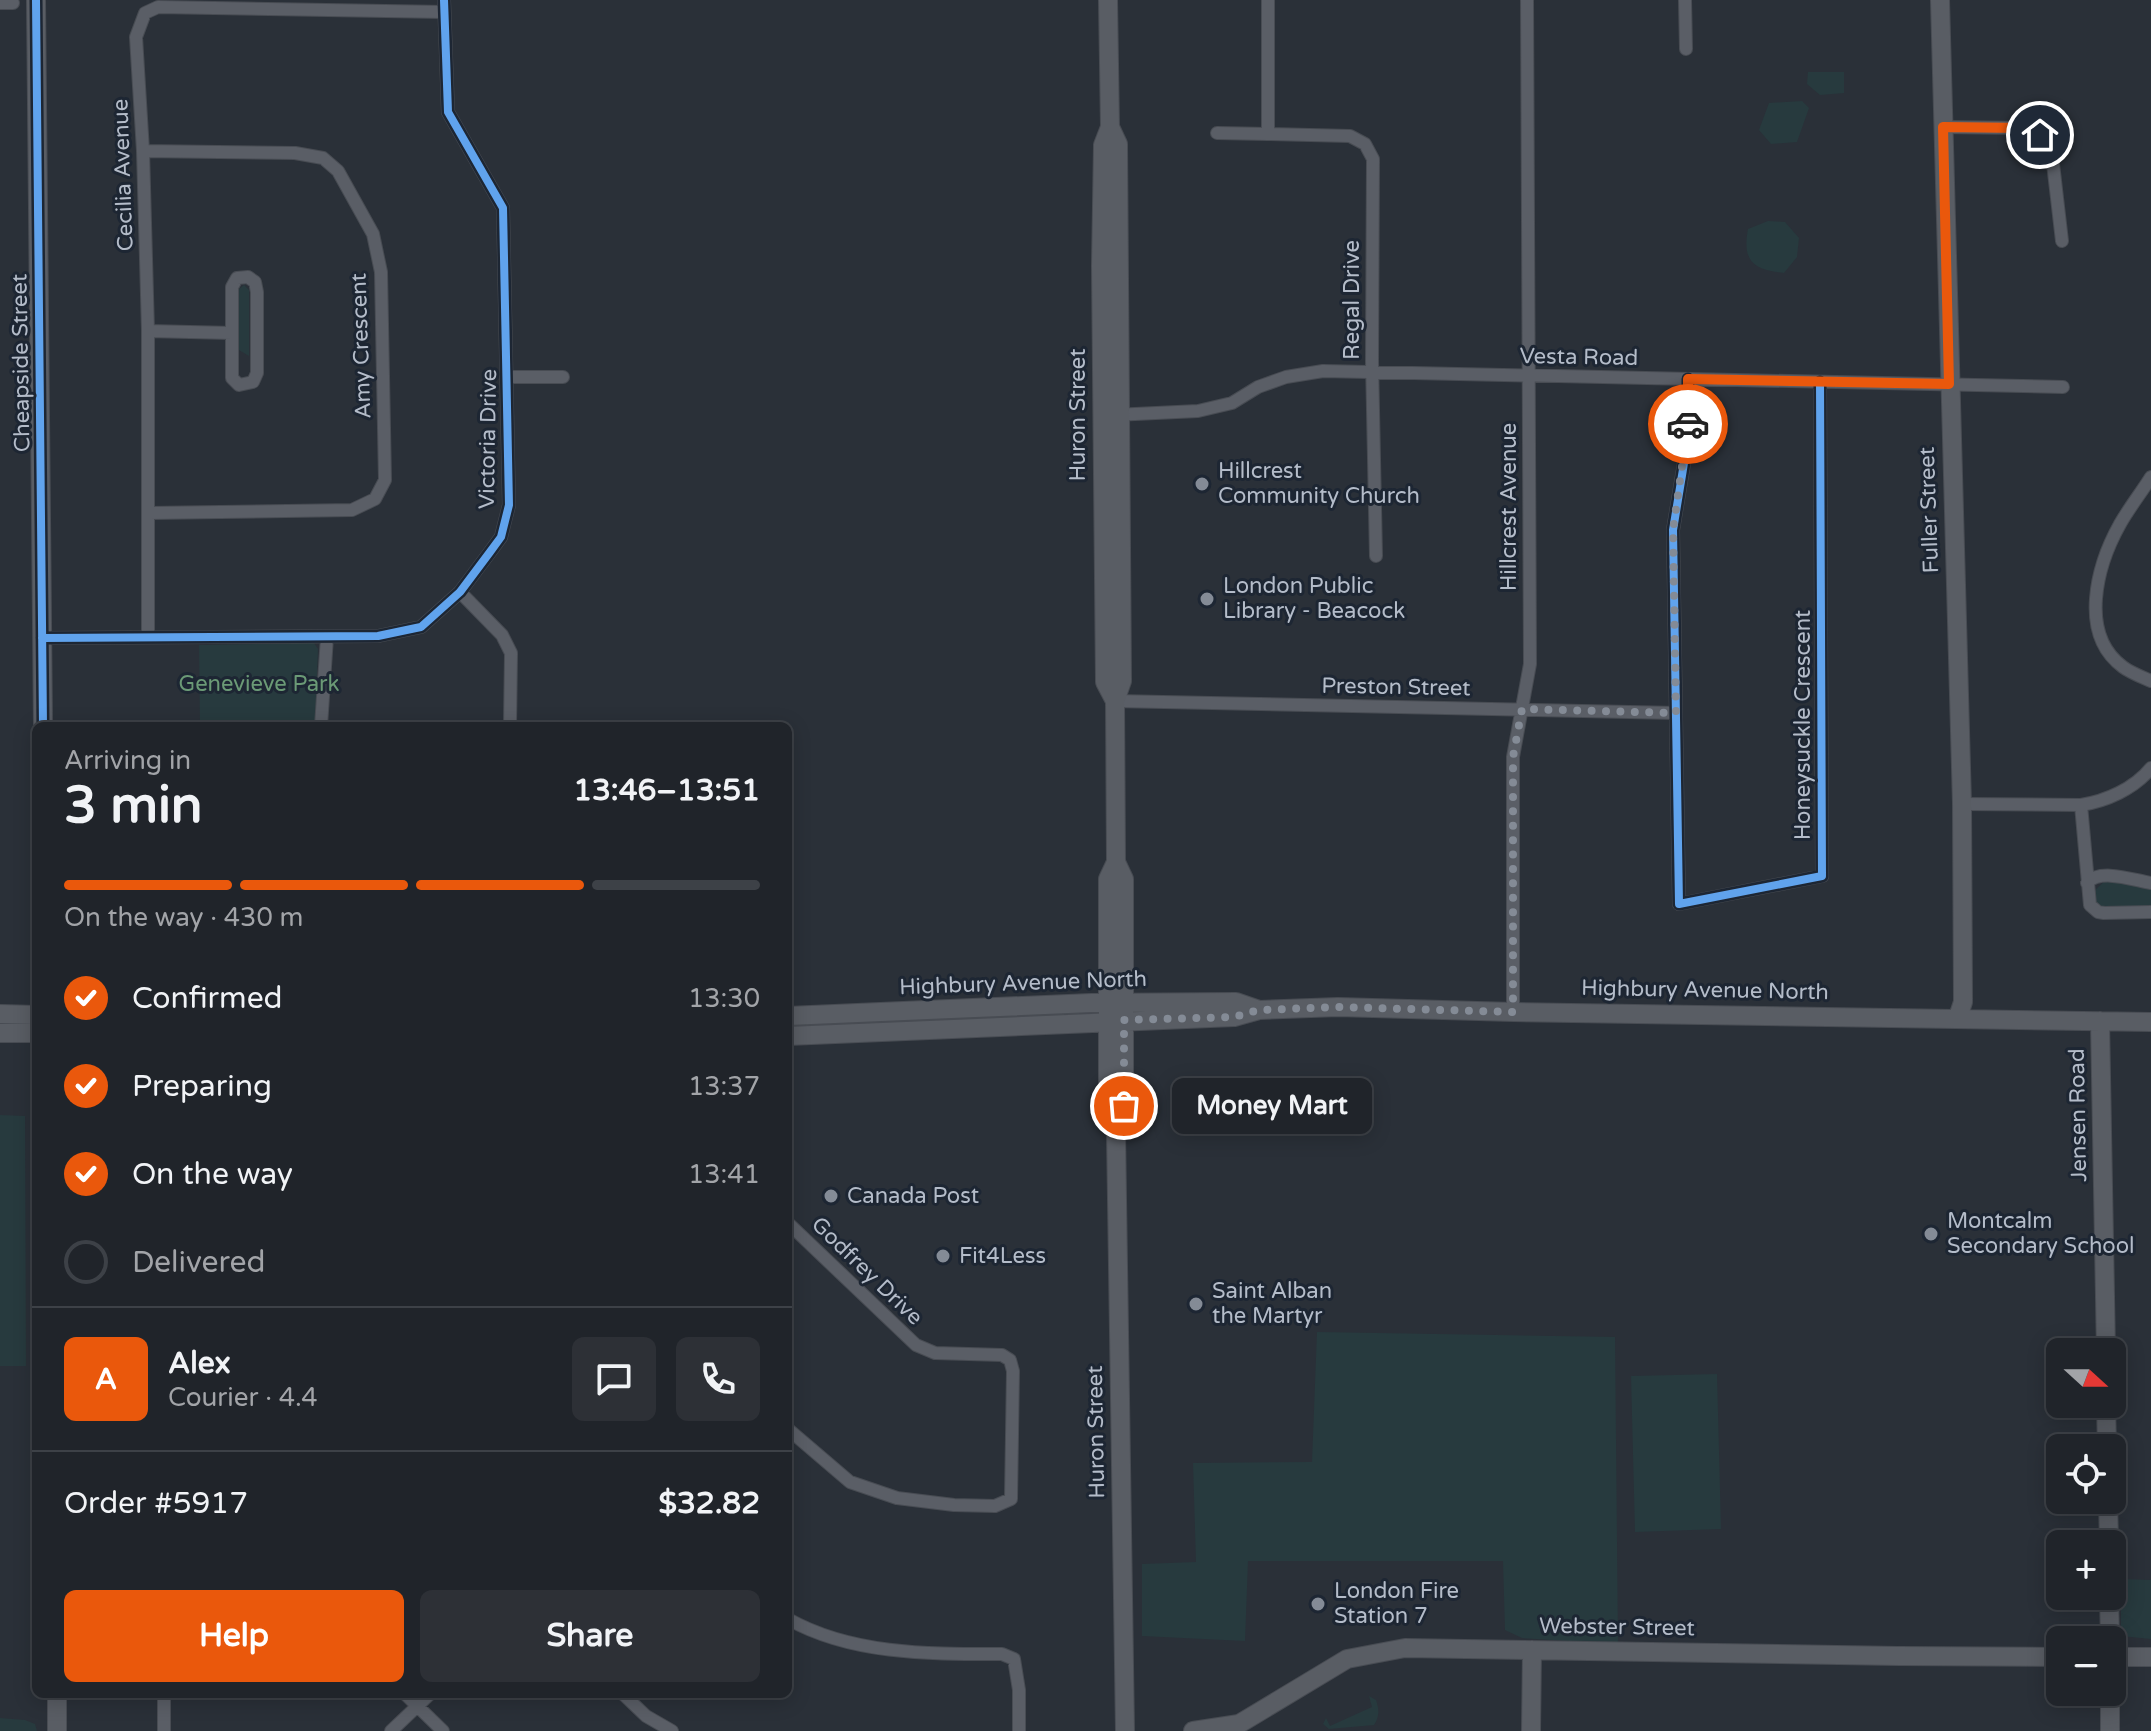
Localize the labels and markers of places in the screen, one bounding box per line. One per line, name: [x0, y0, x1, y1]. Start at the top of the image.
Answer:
pin: [2006, 101, 2074, 169]
place label: Hillcrest Community Church: [1218, 458, 1420, 509]
marker: Hillcrest Community Church: [1193, 475, 1211, 493]
place label: London Public Library - Beacock: [1223, 573, 1405, 624]
marker: London Public Library - Beacock: [1198, 590, 1216, 608]
pin: [1090, 1072, 1158, 1140]
callout: Money Mart: [1172, 1078, 1372, 1134]
place label: Canada Post: [847, 1183, 979, 1209]
marker: Canada Post: [822, 1187, 840, 1205]
place label: Montcalm Secondary School: [1947, 1208, 2135, 1259]
marker: Montcalm Secondary School: [1922, 1225, 1940, 1243]
place label: Fit4Less: [959, 1243, 1046, 1269]
marker: Fit4Less: [934, 1247, 952, 1265]
place label: Saint Alban the Martyr: [1212, 1278, 1332, 1329]
marker: Saint Alban the Martyr: [1187, 1295, 1205, 1313]
place label: London Fire Station 7: [1334, 1578, 1459, 1629]
marker: London Fire Station 7: [1309, 1595, 1327, 1613]

